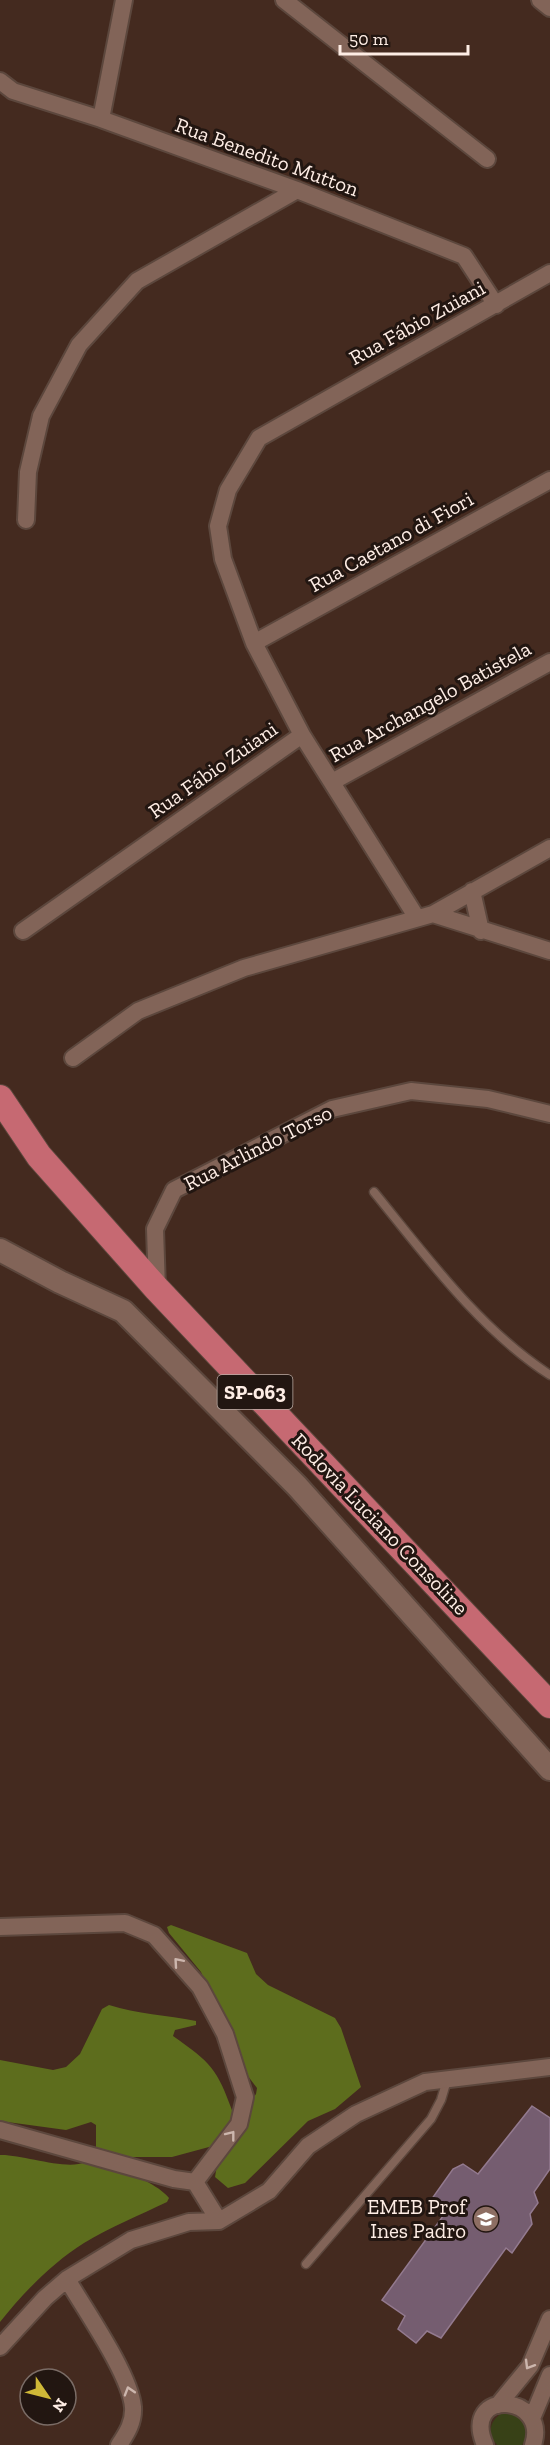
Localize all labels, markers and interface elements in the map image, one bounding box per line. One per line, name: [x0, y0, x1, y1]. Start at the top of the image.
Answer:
scale bar: [340, 18, 468, 56]
text: 50 m: [349, 28, 389, 50]
street label: Rua Benedito Mutton: [172, 112, 362, 201]
street label: Rua Fábio Zuiani: [344, 275, 489, 370]
street label: Rua Caetano di Fiori: [304, 486, 477, 597]
street label: Rua Archangelo Batistela: [325, 636, 535, 767]
street label: Rua Fábio Zuiani: [143, 716, 282, 823]
street label: Rua Arlindo Torso: [180, 1099, 336, 1196]
road number: SP-063: [218, 1375, 292, 1409]
street label: Rodovia Luciano Consoline: [287, 1428, 474, 1620]
one-way arrow: [174, 1958, 185, 1969]
one-way arrow: [223, 2131, 234, 2142]
place label: EMEB Prof Ines Padro: [367, 2194, 467, 2243]
school or university icon: EMEB Prof Ines Padro: [471, 2204, 501, 2234]
one-way arrow: [524, 2359, 536, 2369]
north arrow: [18, 2367, 78, 2427]
one-way arrow: [124, 2386, 136, 2397]
text: N: [49, 2395, 71, 2416]

